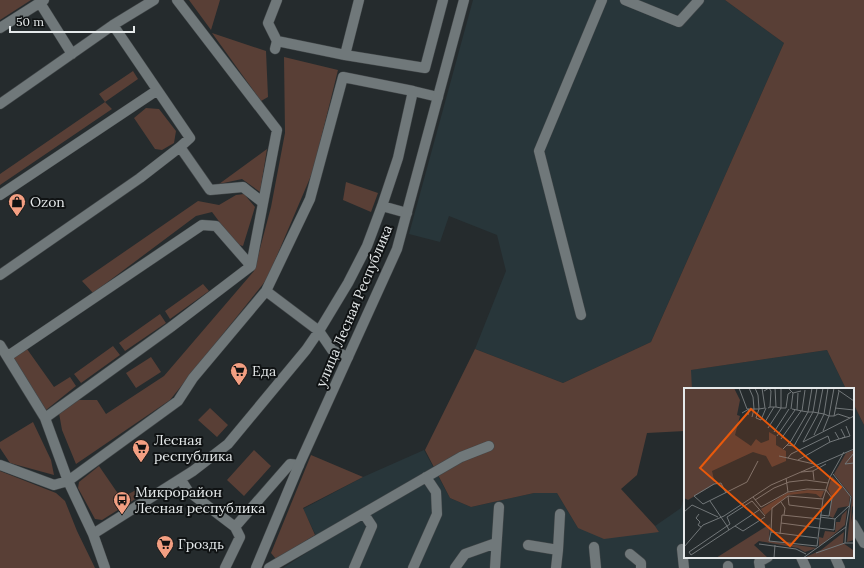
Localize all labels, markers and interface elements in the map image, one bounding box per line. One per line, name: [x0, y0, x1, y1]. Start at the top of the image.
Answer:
scale bar: [10, 8, 134, 34]
text: 50 m: [16, 14, 44, 29]
shop icon: Ozon: [7, 192, 27, 217]
place label: Ozon: [30, 193, 65, 211]
street label: улица Лесная Республика: [312, 222, 396, 390]
supermarket icon: Еда: [229, 361, 249, 386]
place label: Еда: [252, 362, 276, 380]
inset map: [684, 388, 854, 558]
place label: Лесная республика: [154, 431, 233, 465]
supermarket icon: Лесная республика: [131, 438, 151, 463]
place label: Микрорайон Лесная республика: [135, 483, 265, 517]
bus stop icon: Микрорайон Лесная республика: [112, 490, 132, 515]
supermarket icon: Гроздь: [155, 534, 175, 559]
place label: Гроздь: [178, 535, 224, 553]

